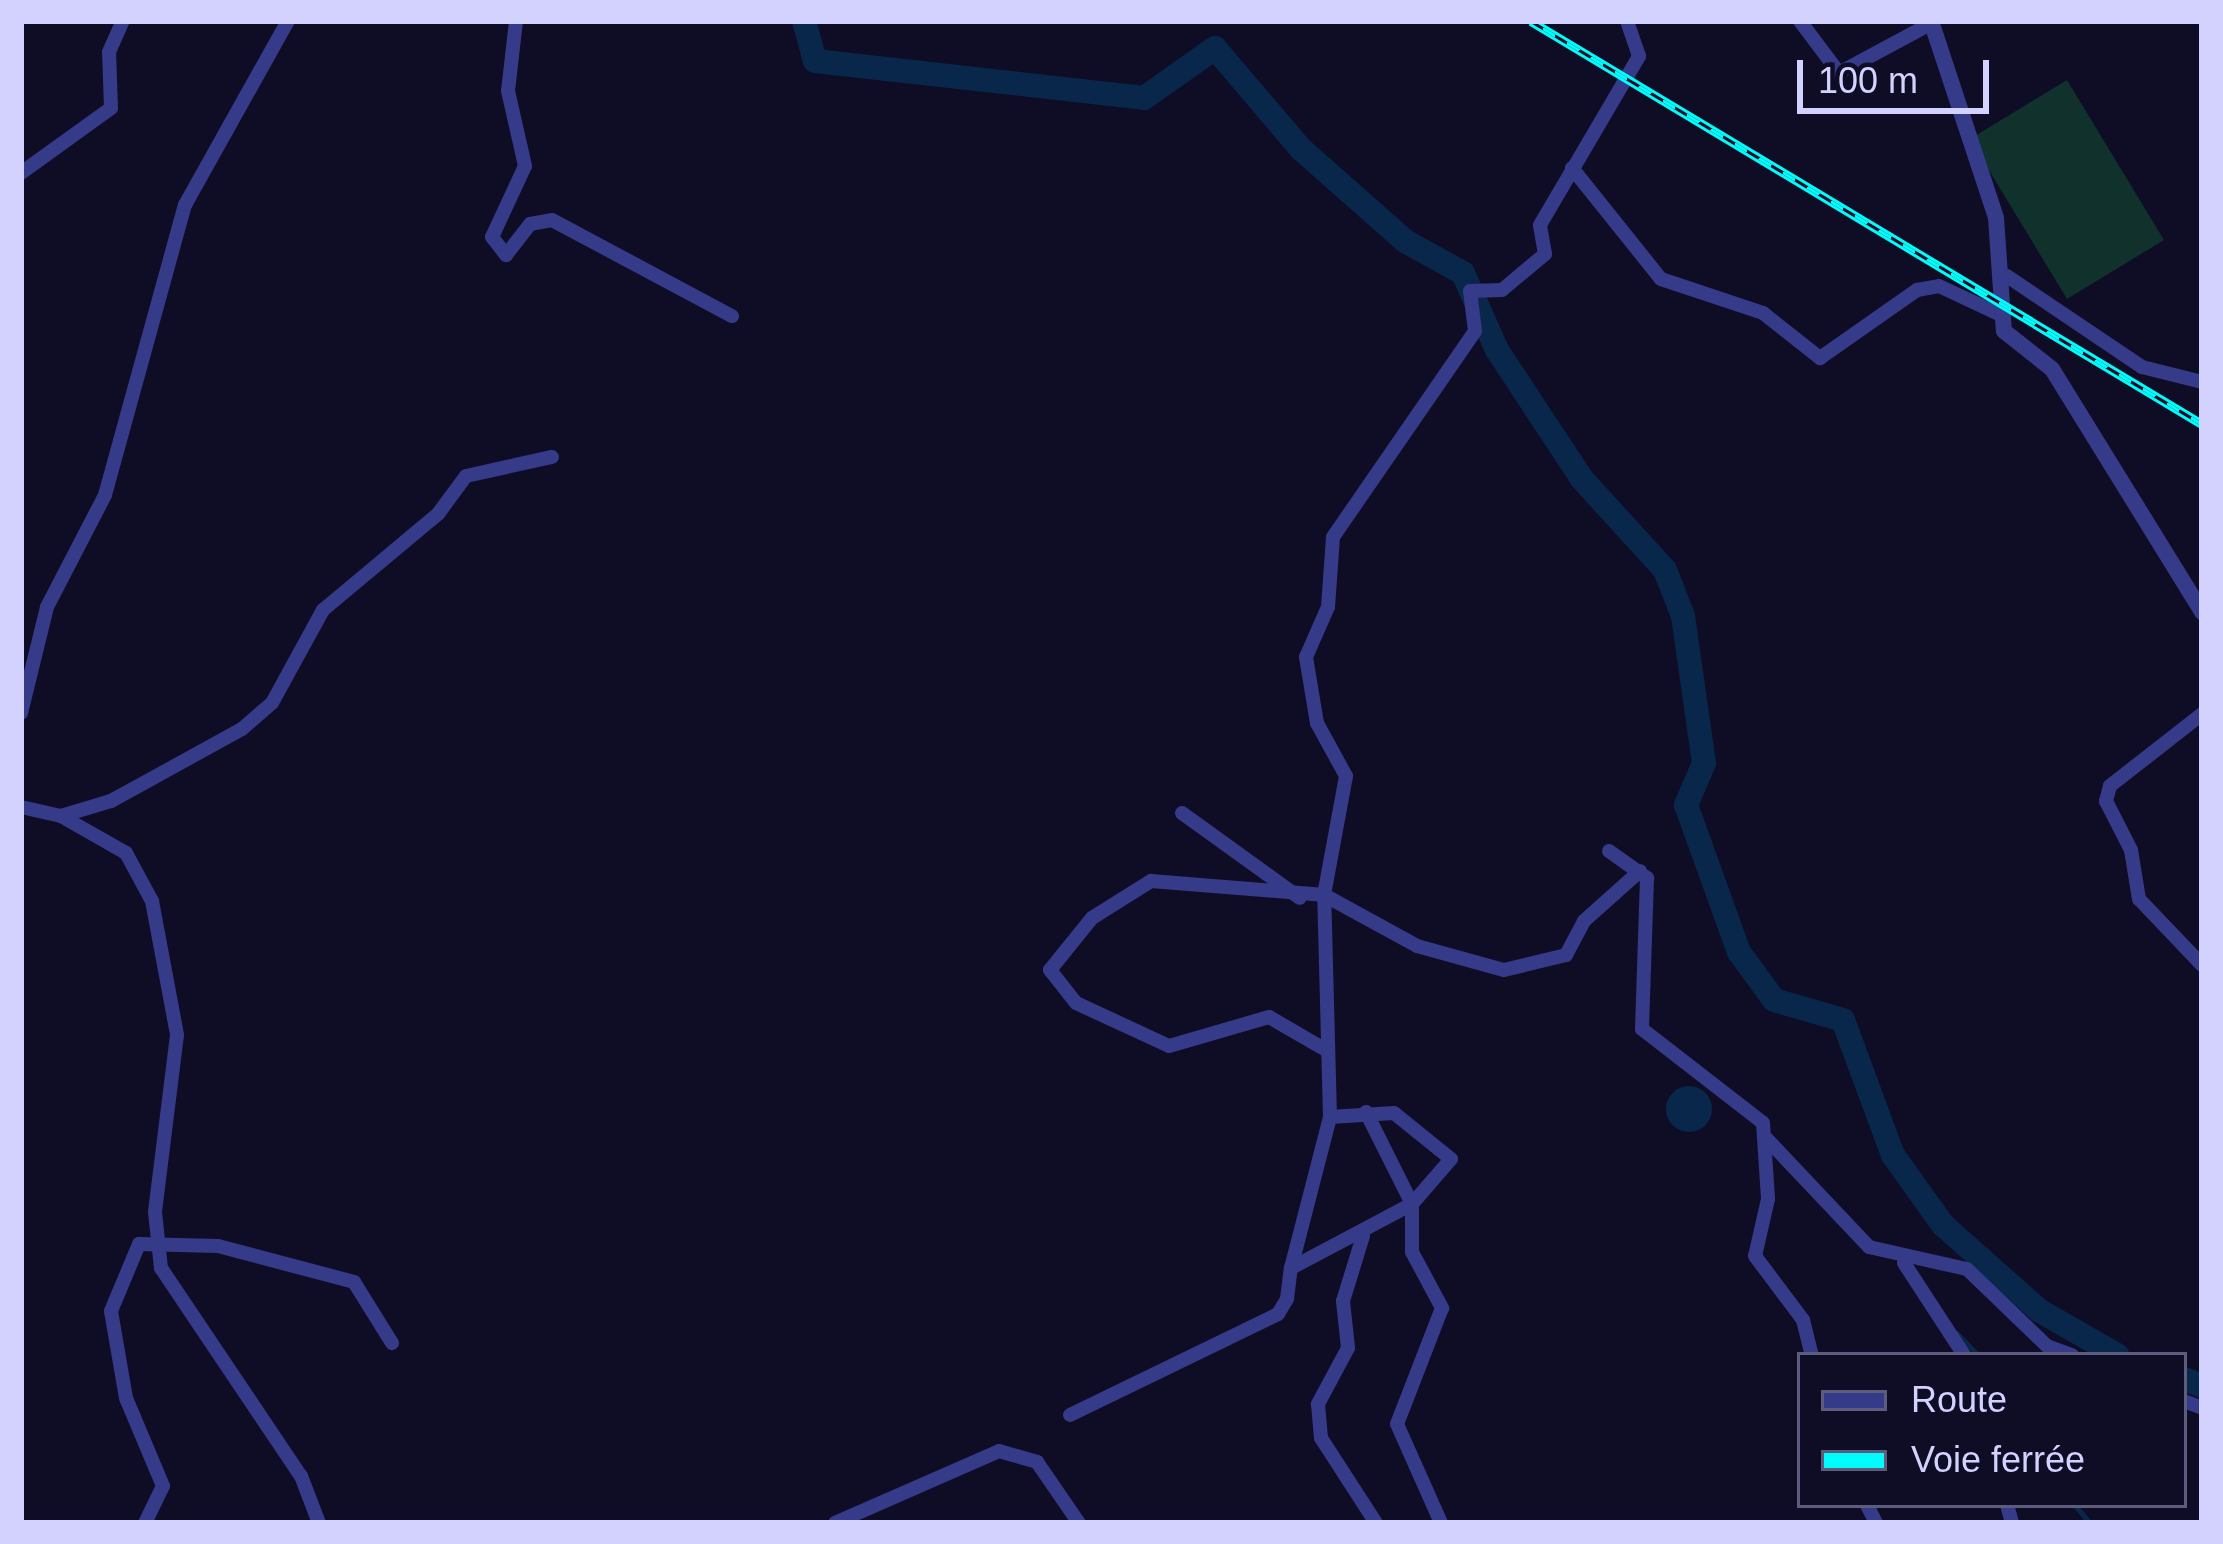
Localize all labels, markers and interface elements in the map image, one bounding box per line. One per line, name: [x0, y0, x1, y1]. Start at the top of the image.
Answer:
scale bar: [1803, 36, 1995, 110]
text: 100 m: [1818, 60, 1918, 101]
legend: [1797, 1352, 2187, 1508]
text: Route: [1911, 1379, 2007, 1420]
text: Voie ferrée: [1911, 1439, 2085, 1480]

